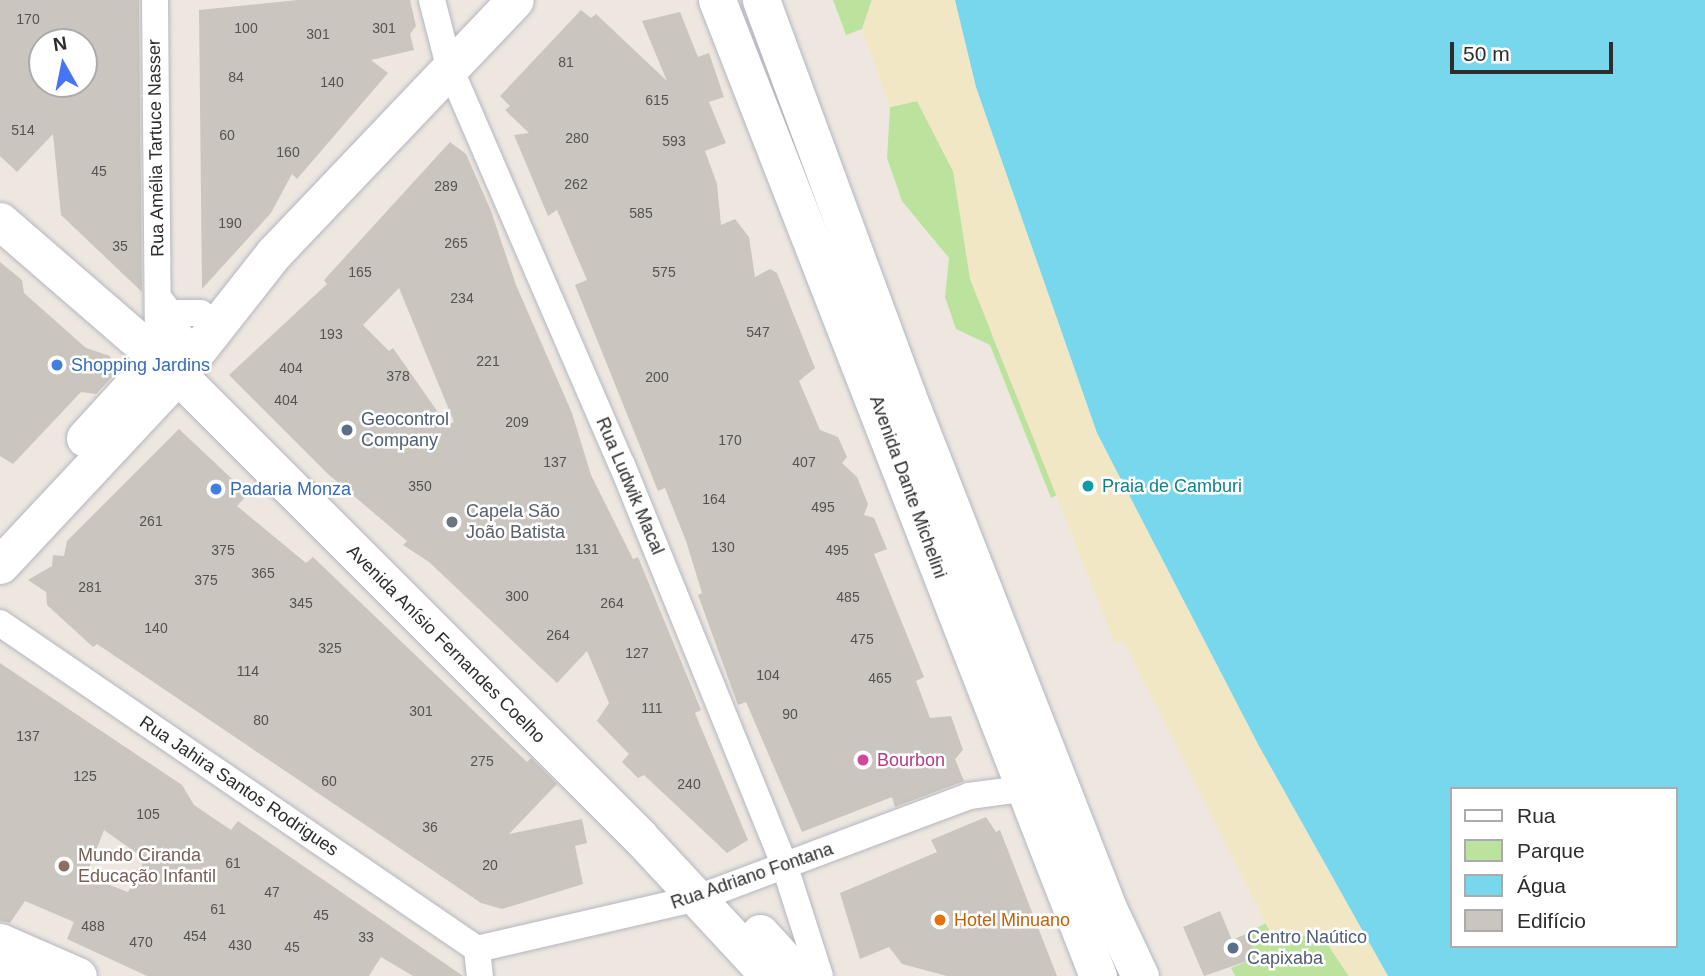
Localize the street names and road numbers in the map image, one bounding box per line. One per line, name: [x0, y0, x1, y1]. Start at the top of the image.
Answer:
street label: Rua Amélia Tartuce Nasser: [143, 38, 169, 258]
street label: Avenida Dante Michelini: [865, 393, 951, 581]
street label: Rua Ludwik Macal: [591, 414, 669, 558]
street label: Avenida Anísio Fernandes Coelho: [342, 540, 550, 748]
street label: Rua Jahira Santos Rodrigues: [135, 711, 343, 861]
street label: Rua Adriano Fontana: [668, 838, 836, 914]

